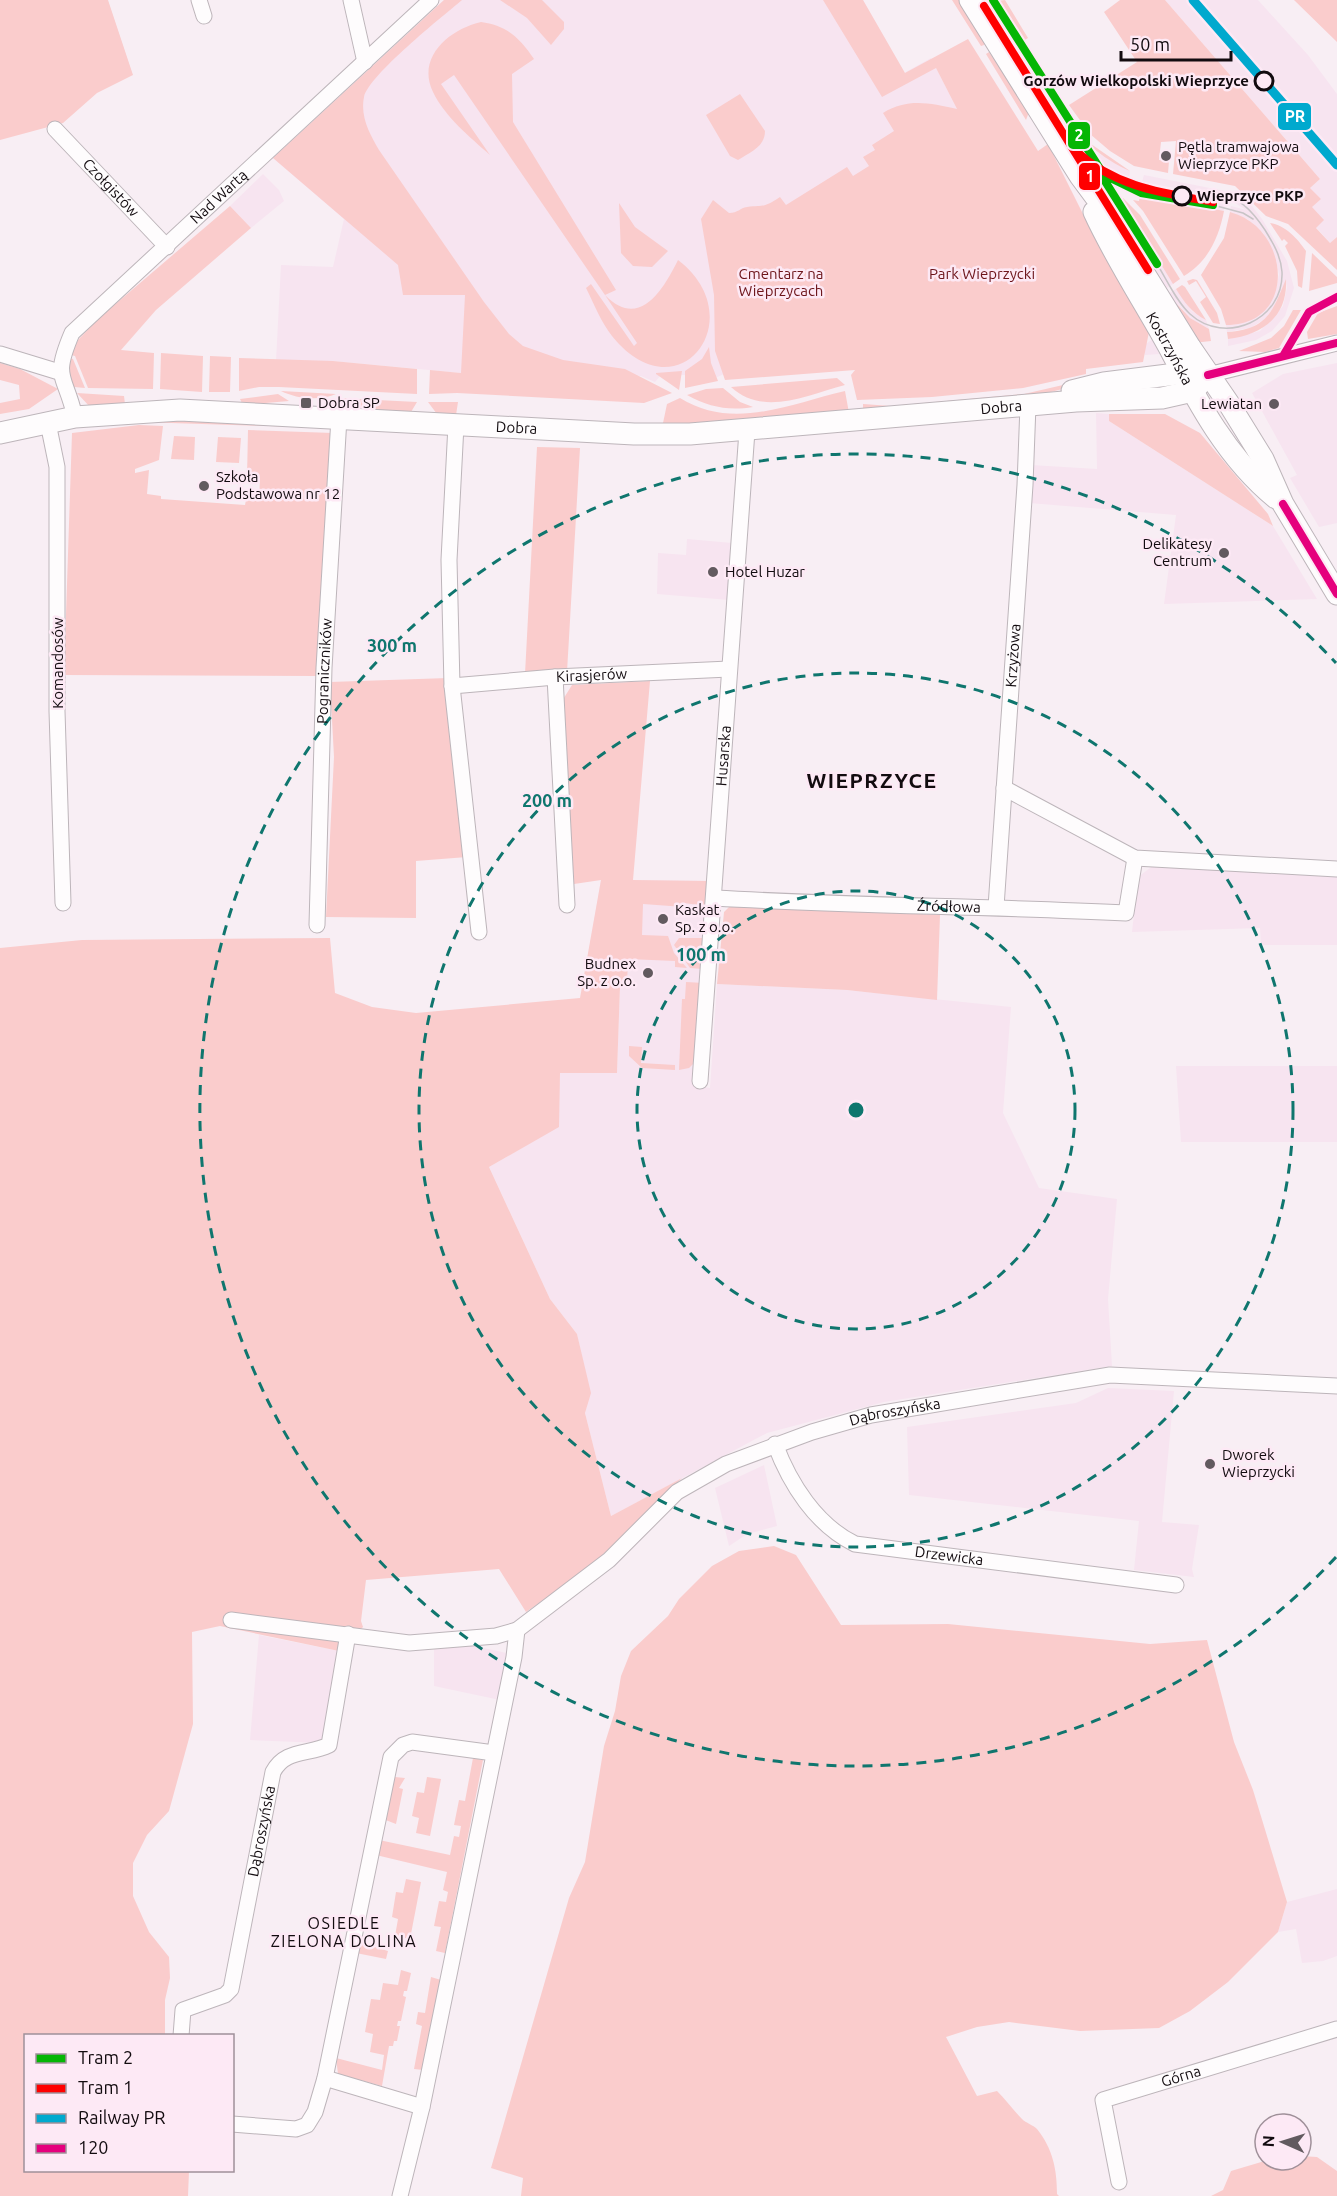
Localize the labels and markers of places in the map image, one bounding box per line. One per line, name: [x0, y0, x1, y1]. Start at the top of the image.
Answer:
marker: Gorzów Wielkopolski Wieprzyce: [1254, 71, 1274, 91]
place label: Gorzów Wielkopolski Wieprzyce: [1023, 72, 1249, 89]
place label: Pętla tramwajowa Wieprzyce PKP: [1178, 138, 1299, 172]
marker: Pętla tramwajowa Wieprzyce PKP: [1159, 149, 1173, 163]
marker: Wieprzyce PKP: [1172, 186, 1192, 206]
place label: Wieprzyce PKP: [1197, 187, 1303, 204]
place label: Dobra SP: [318, 394, 380, 411]
place label: Lewiatan: [1201, 395, 1262, 412]
marker: Dobra SP: [299, 396, 313, 410]
marker: Lewiatan: [1267, 397, 1281, 411]
place label: Szkoła Podstawowa nr 12: [216, 468, 340, 502]
marker: Szkoła Podstawowa nr 12: [197, 479, 211, 493]
place label: Delikatesy Centrum: [1142, 535, 1212, 569]
marker: Delikatesy Centrum: [1217, 546, 1231, 560]
place label: Hotel Huzar: [725, 563, 805, 580]
marker: Hotel Huzar: [706, 565, 720, 579]
place label: Kaskat Sp. z o.o.: [675, 901, 734, 935]
marker: Kaskat Sp. z o.o.: [656, 912, 670, 926]
place label: Budnex Sp. z o.o.: [577, 955, 636, 989]
marker: Budnex Sp. z o.o.: [641, 966, 655, 980]
centre of rings: [846, 1100, 866, 1120]
place label: Dworek Wieprzycki: [1222, 1446, 1295, 1480]
marker: Dworek Wieprzycki: [1203, 1457, 1217, 1471]

